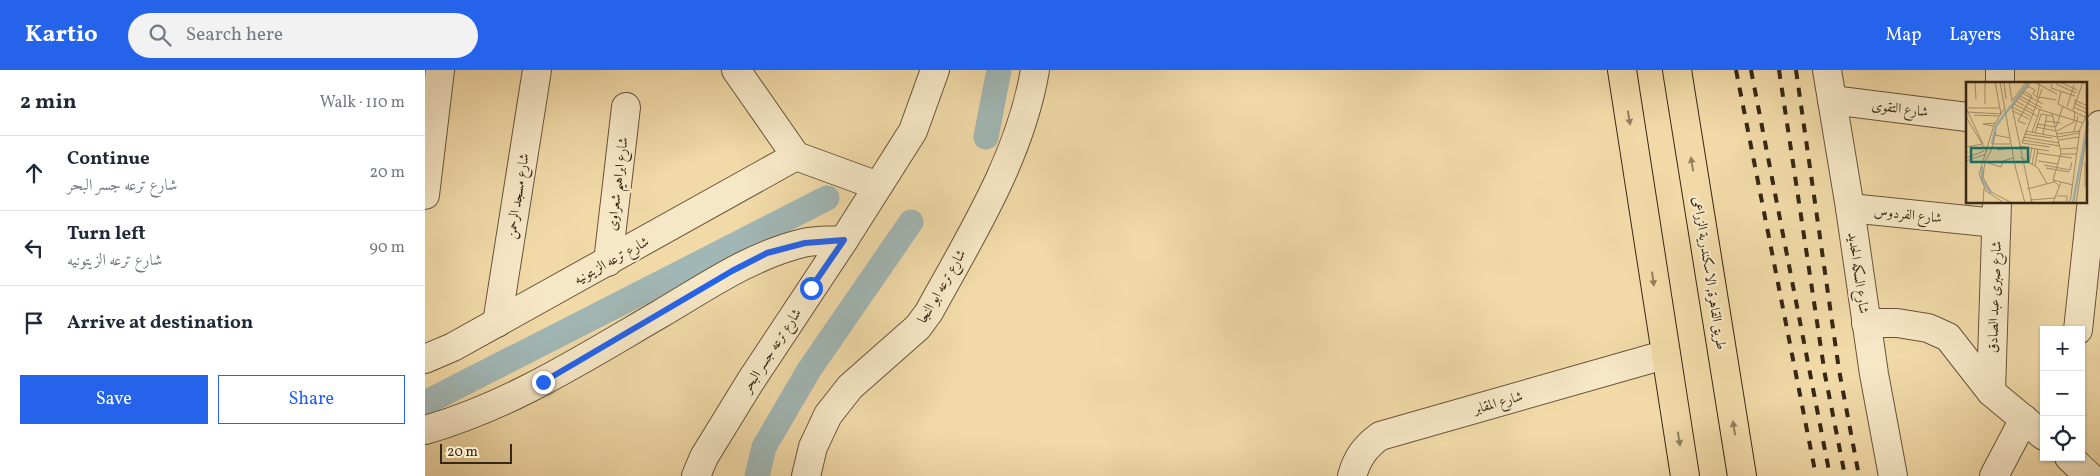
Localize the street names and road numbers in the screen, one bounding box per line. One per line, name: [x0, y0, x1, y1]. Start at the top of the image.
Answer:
street label: شارع التقوى: [1870, 97, 1929, 123]
street label: شارع ابراهيم شعراوى: [603, 136, 637, 232]
street label: شارع مسجد الرحمن: [502, 152, 536, 241]
street label: طريق القاهرة, الاسكندرية الزراعى: [1687, 195, 1730, 351]
street label: شارع الفردوس: [1873, 202, 1943, 230]
street label: شارع السكه الحديد: [1841, 231, 1873, 315]
street label: شارع ترعه الزيتونيه: [571, 233, 653, 291]
street label: شارع صبرى عبد الصادق: [1984, 241, 2008, 354]
street label: شارع ترعه ابو النجا: [914, 246, 972, 328]
street label: شارع ترعه جسر البحر: [737, 305, 807, 399]
street label: شارع المقابر: [1470, 387, 1526, 421]

